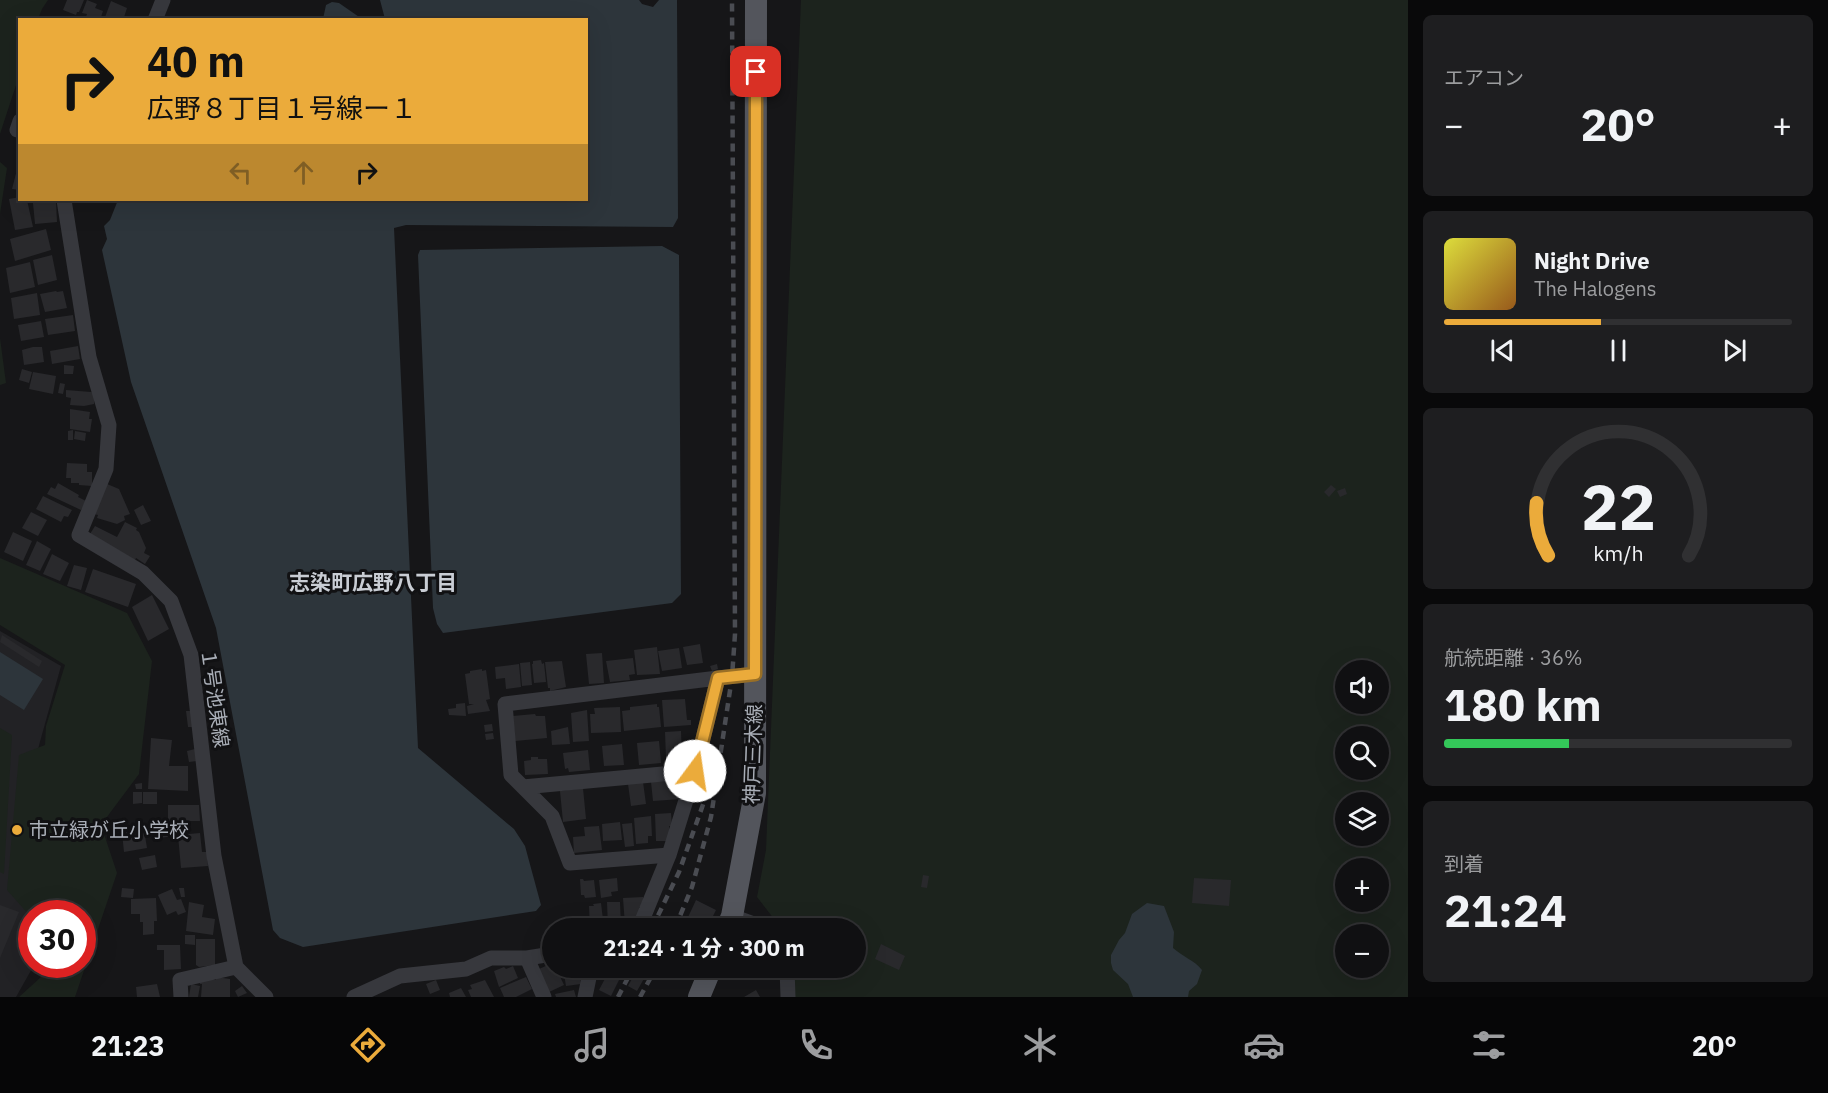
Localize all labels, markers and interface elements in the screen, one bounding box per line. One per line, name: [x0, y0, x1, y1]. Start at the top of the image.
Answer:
text: 40 m: [147, 34, 245, 89]
icon: right: [48, 42, 126, 120]
pin: [730, 46, 781, 97]
icon: arrive: [739, 55, 772, 88]
text: エアコン: [1444, 64, 1524, 91]
text: 広野８丁目１号線ー１: [147, 90, 417, 125]
text: 20°: [1580, 95, 1656, 153]
text: −: [1444, 103, 1464, 146]
text: +: [1772, 103, 1792, 146]
icon: left: [224, 156, 257, 189]
icon: ahead: [287, 156, 320, 189]
icon: right: [350, 156, 383, 189]
text: Night Drive: [1534, 246, 1650, 275]
text: The Halogens: [1534, 275, 1656, 302]
icon: previous: [1486, 334, 1519, 367]
icon: pause: [1602, 334, 1635, 367]
icon: next: [1718, 334, 1751, 367]
text: 22: [1581, 466, 1655, 547]
text: km/h: [1593, 539, 1643, 567]
district label: 志染町広野八丁目: [289, 568, 457, 596]
text: 航続距離 · 36%: [1444, 644, 1583, 671]
street label: １号池東線: [195, 647, 236, 749]
map controls: [1335, 660, 1389, 978]
button: sound: [1335, 660, 1389, 714]
text: 180 km: [1444, 675, 1602, 733]
street label: 神戸三木線: [737, 704, 768, 804]
button: search: [1335, 726, 1389, 780]
position arrow: [663, 739, 727, 803]
button: layers: [1335, 792, 1389, 846]
place label: 市立緑が丘小学校: [29, 816, 189, 843]
marker: 市立緑が丘小学校: [10, 823, 24, 837]
text: 到着: [1444, 850, 1484, 877]
button: +: [1335, 858, 1389, 912]
text: 21:24: [1444, 881, 1567, 939]
speed limit sign: 30: [18, 900, 96, 978]
button: −: [1335, 924, 1389, 978]
text: 21:24 · 1 分 · 300 m: [603, 933, 805, 962]
icon: directions: [347, 1024, 389, 1066]
icon: music: [571, 1024, 613, 1066]
icon: phone: [795, 1024, 837, 1066]
icon: climate: [1019, 1024, 1061, 1066]
icon: car: [1243, 1024, 1285, 1066]
icon: filters: [1468, 1024, 1510, 1066]
text: 21:23: [91, 1028, 165, 1063]
text: 20°: [1692, 1028, 1737, 1063]

